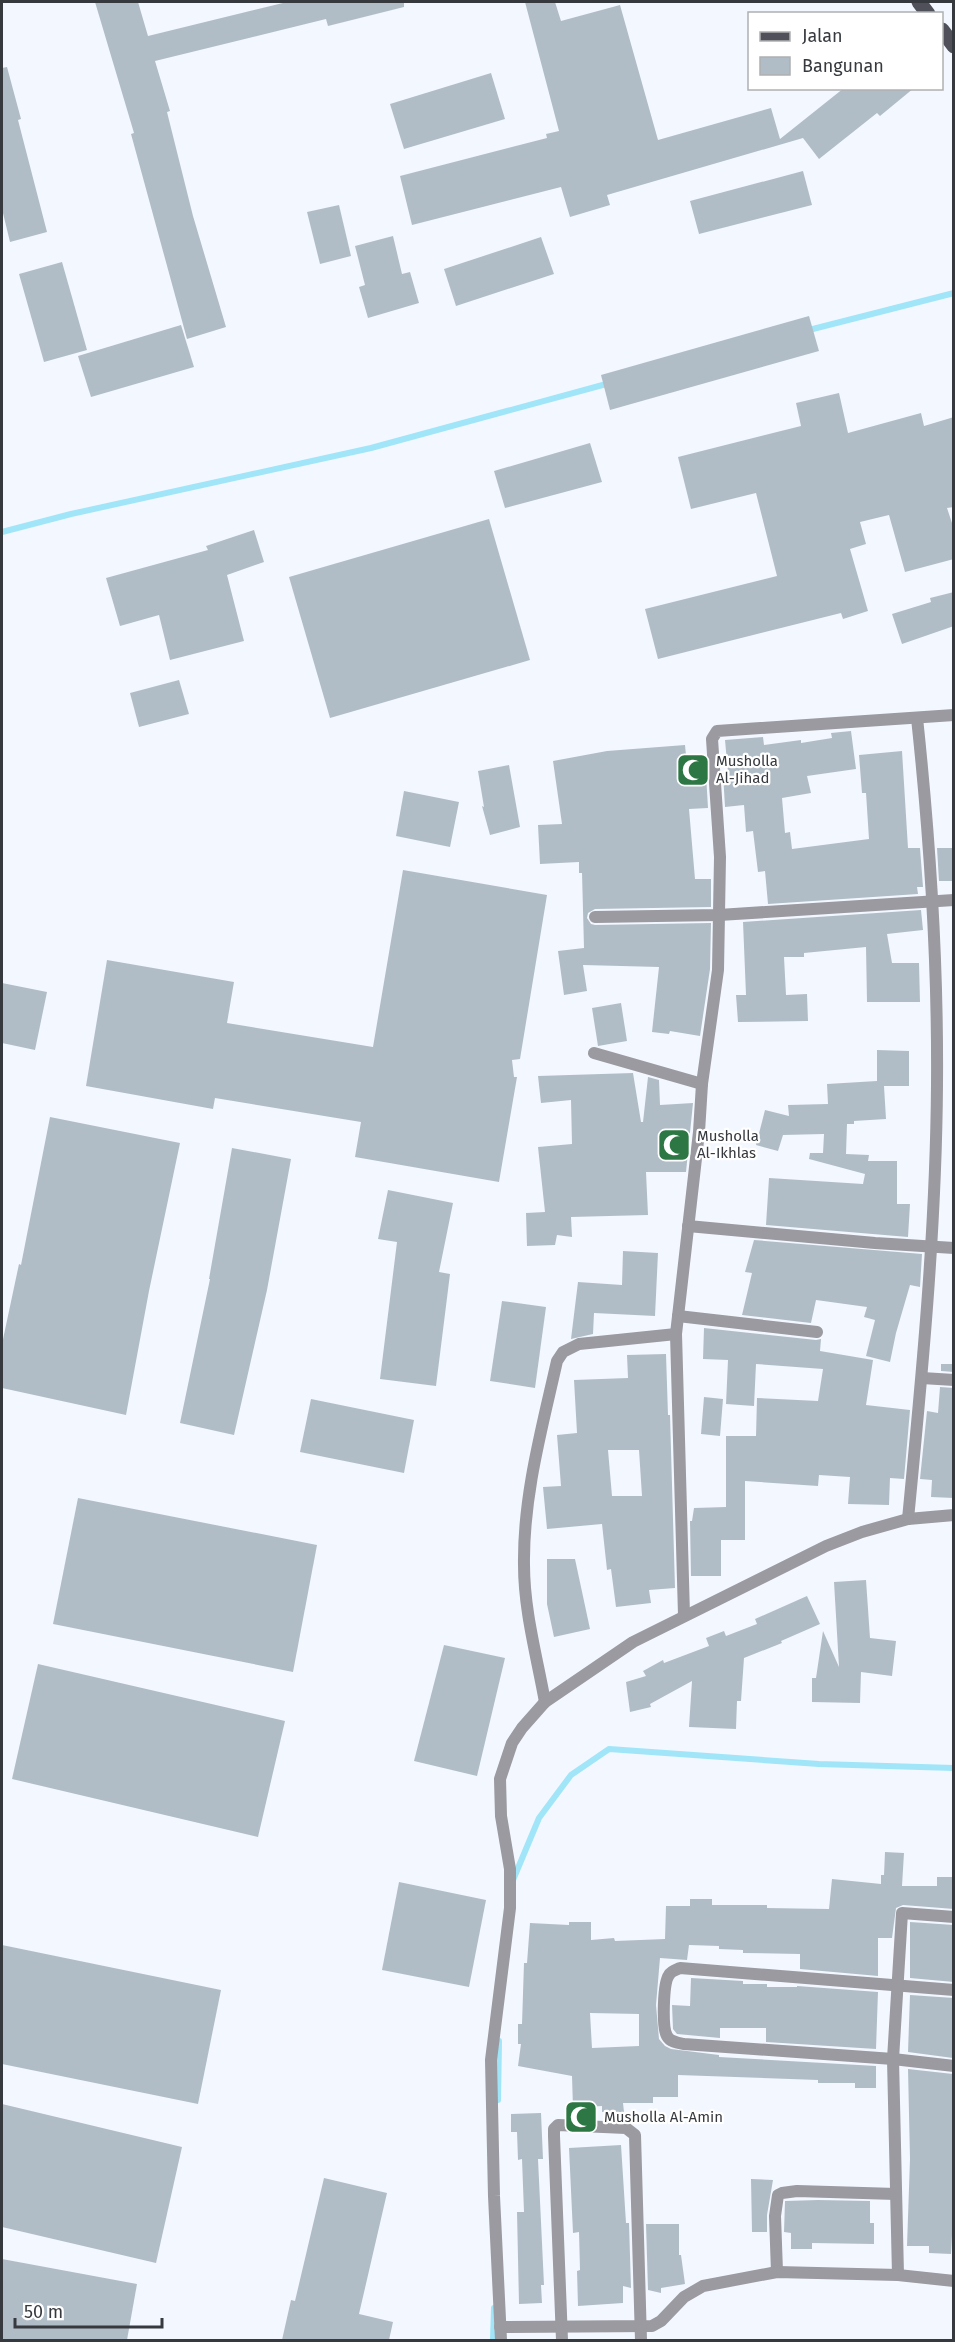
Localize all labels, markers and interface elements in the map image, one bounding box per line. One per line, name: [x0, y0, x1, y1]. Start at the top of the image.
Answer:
legend: [748, 12, 943, 90]
text: Jalan: [802, 25, 843, 47]
text: Bangunan: [802, 55, 884, 77]
mosque icon: Musholla Al-Jihad: [675, 752, 711, 788]
place label: Musholla Al-Jihad: [716, 752, 778, 787]
mosque icon: Musholla Al-Ikhlas: [656, 1127, 692, 1163]
place label: Musholla Al-Ikhlas: [697, 1127, 759, 1162]
mosque icon: Musholla Al-Amin: [563, 2099, 599, 2135]
place label: Musholla Al-Amin: [604, 2108, 723, 2126]
scale bar: [15, 2291, 162, 2329]
text: 50 m: [24, 2301, 63, 2323]

